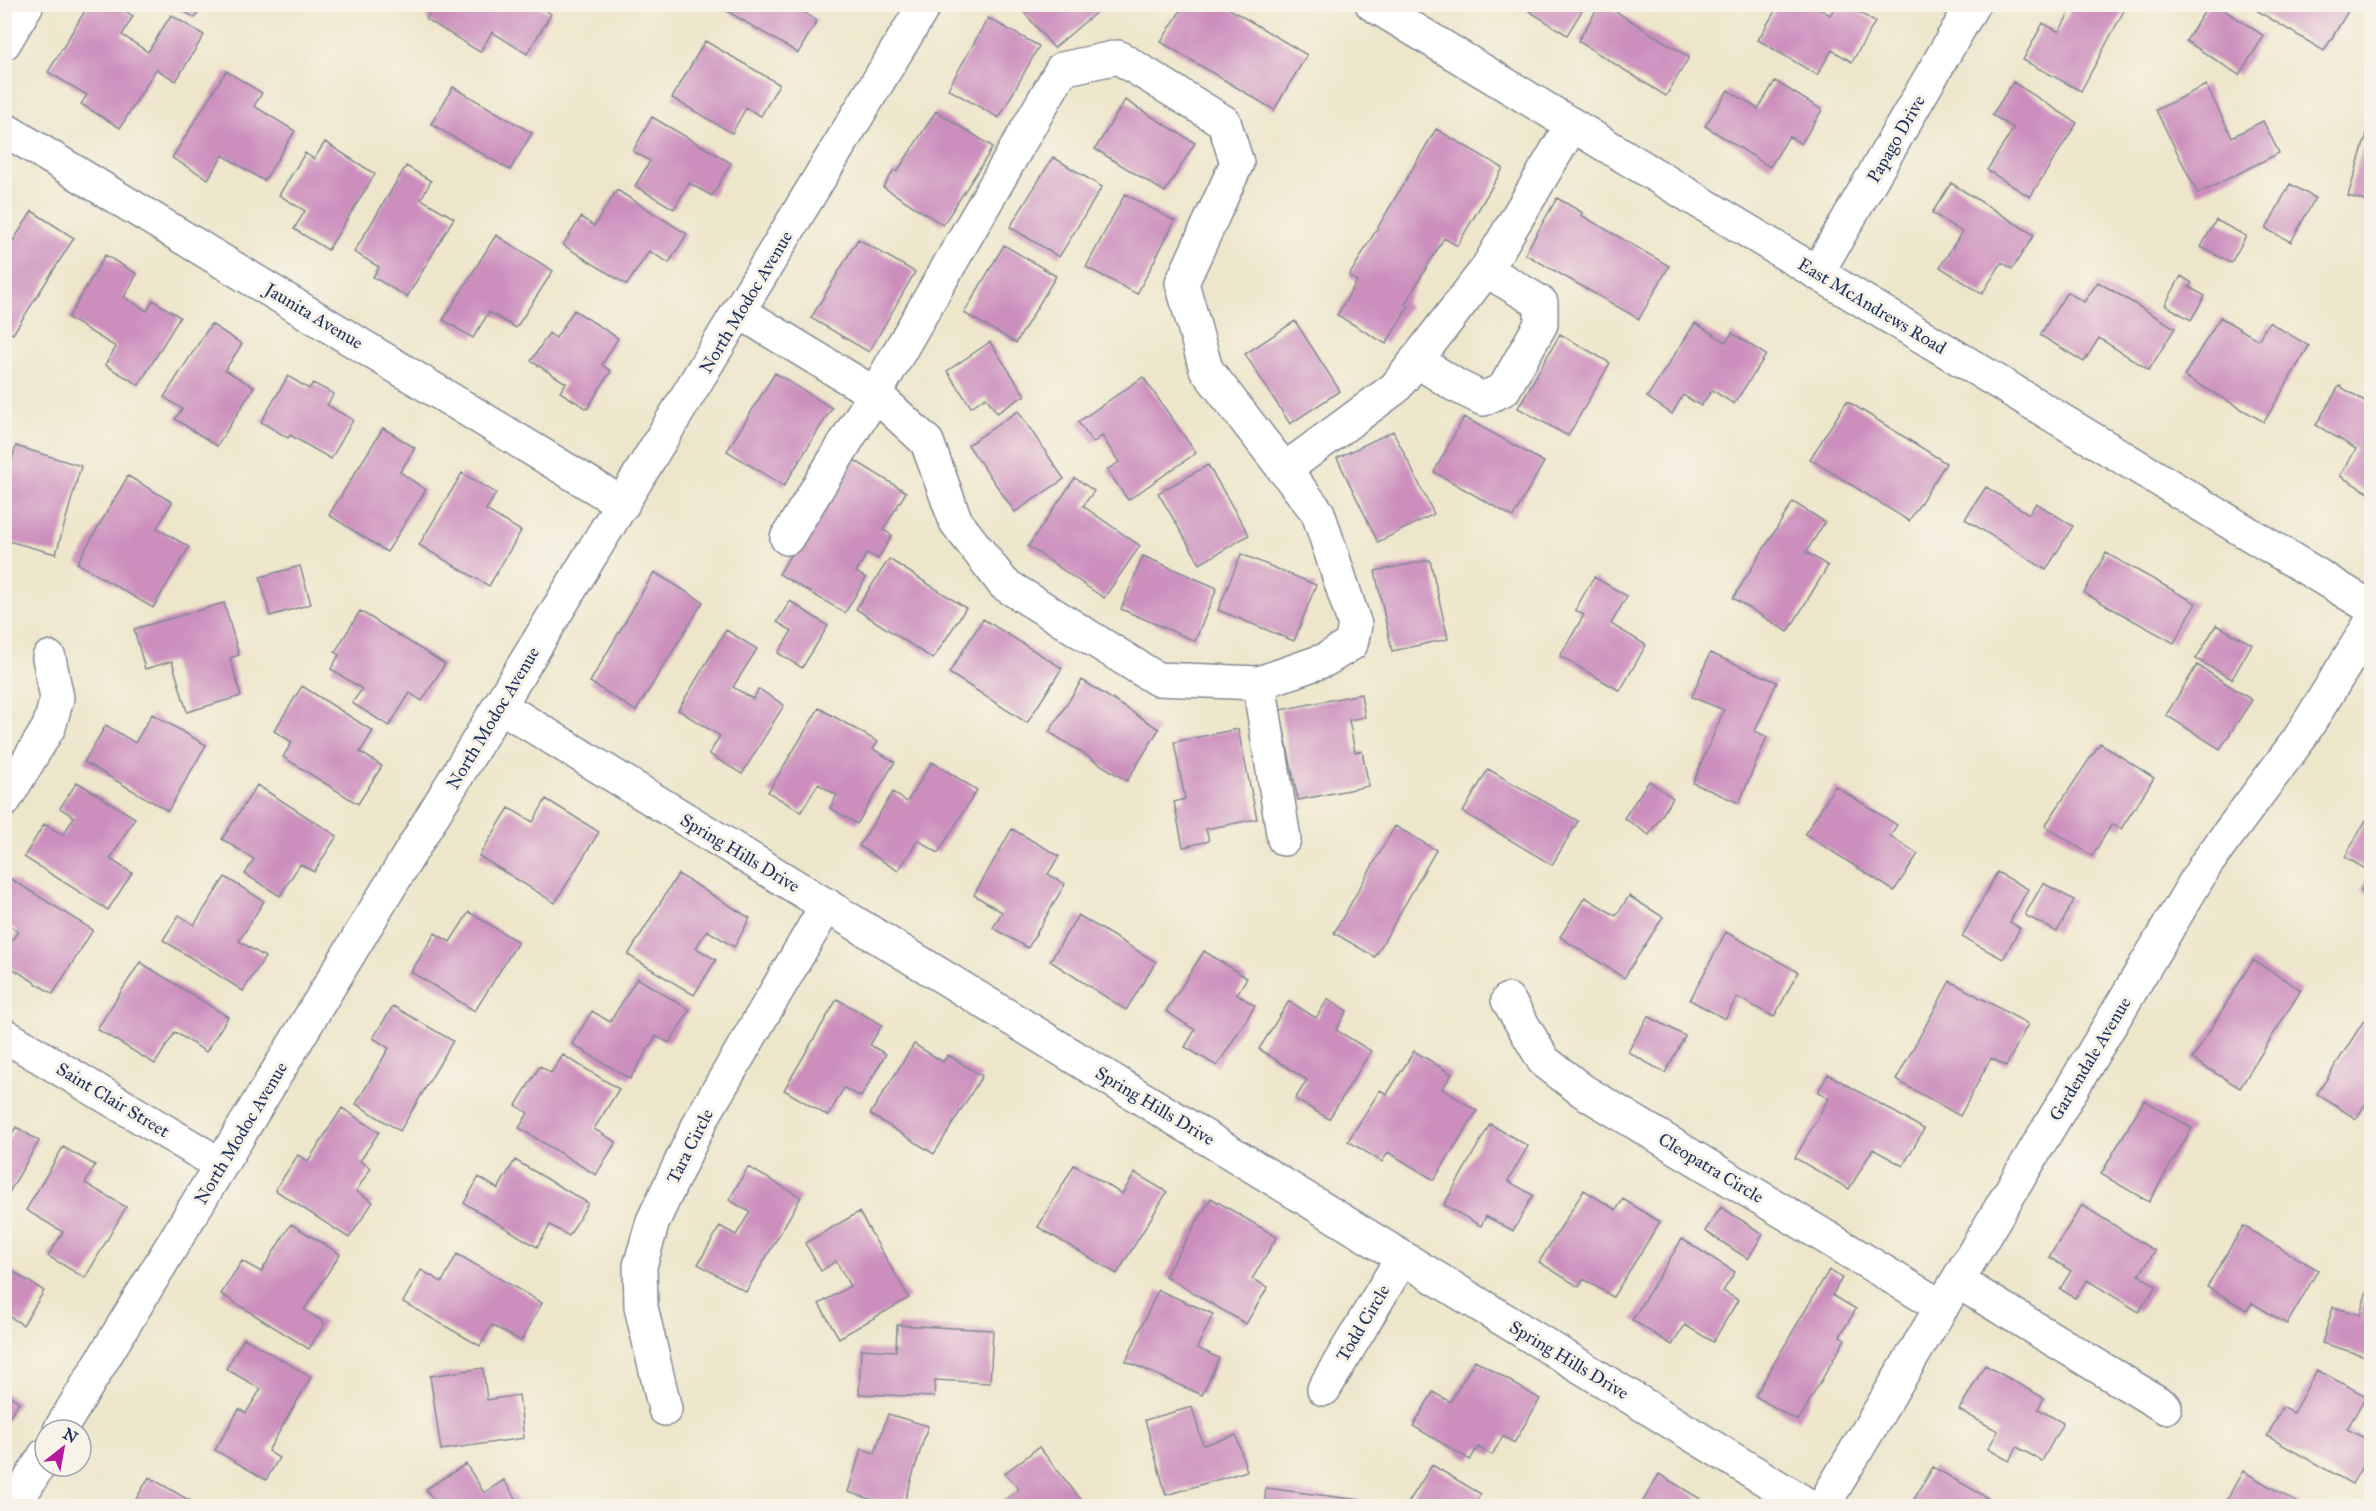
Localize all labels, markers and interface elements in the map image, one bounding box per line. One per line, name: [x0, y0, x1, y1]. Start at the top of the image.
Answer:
street label: Papago Drive: [1862, 91, 1931, 187]
street label: North Modoc Avenue: [695, 227, 797, 377]
street label: East McAndrews Road: [1794, 253, 1950, 359]
street label: Jaunita Avenue: [259, 277, 367, 355]
street label: North Modoc Avenue: [442, 643, 544, 793]
street label: Spring Hills Drive: [676, 809, 804, 898]
street label: Gardendale Avenue: [2044, 993, 2136, 1125]
street label: Saint Clair Street: [53, 1058, 174, 1143]
street label: North Modoc Avenue: [190, 1058, 292, 1208]
street label: Spring Hills Drive: [1091, 1062, 1219, 1151]
street label: Tara Circle: [662, 1105, 718, 1187]
street label: Cleopatra Circle: [1654, 1128, 1768, 1208]
street label: Todd Circle: [1331, 1281, 1395, 1365]
street label: Spring Hills Drive: [1505, 1316, 1633, 1405]
north arrow: [33, 1418, 93, 1478]
text: N: [60, 1424, 82, 1447]

